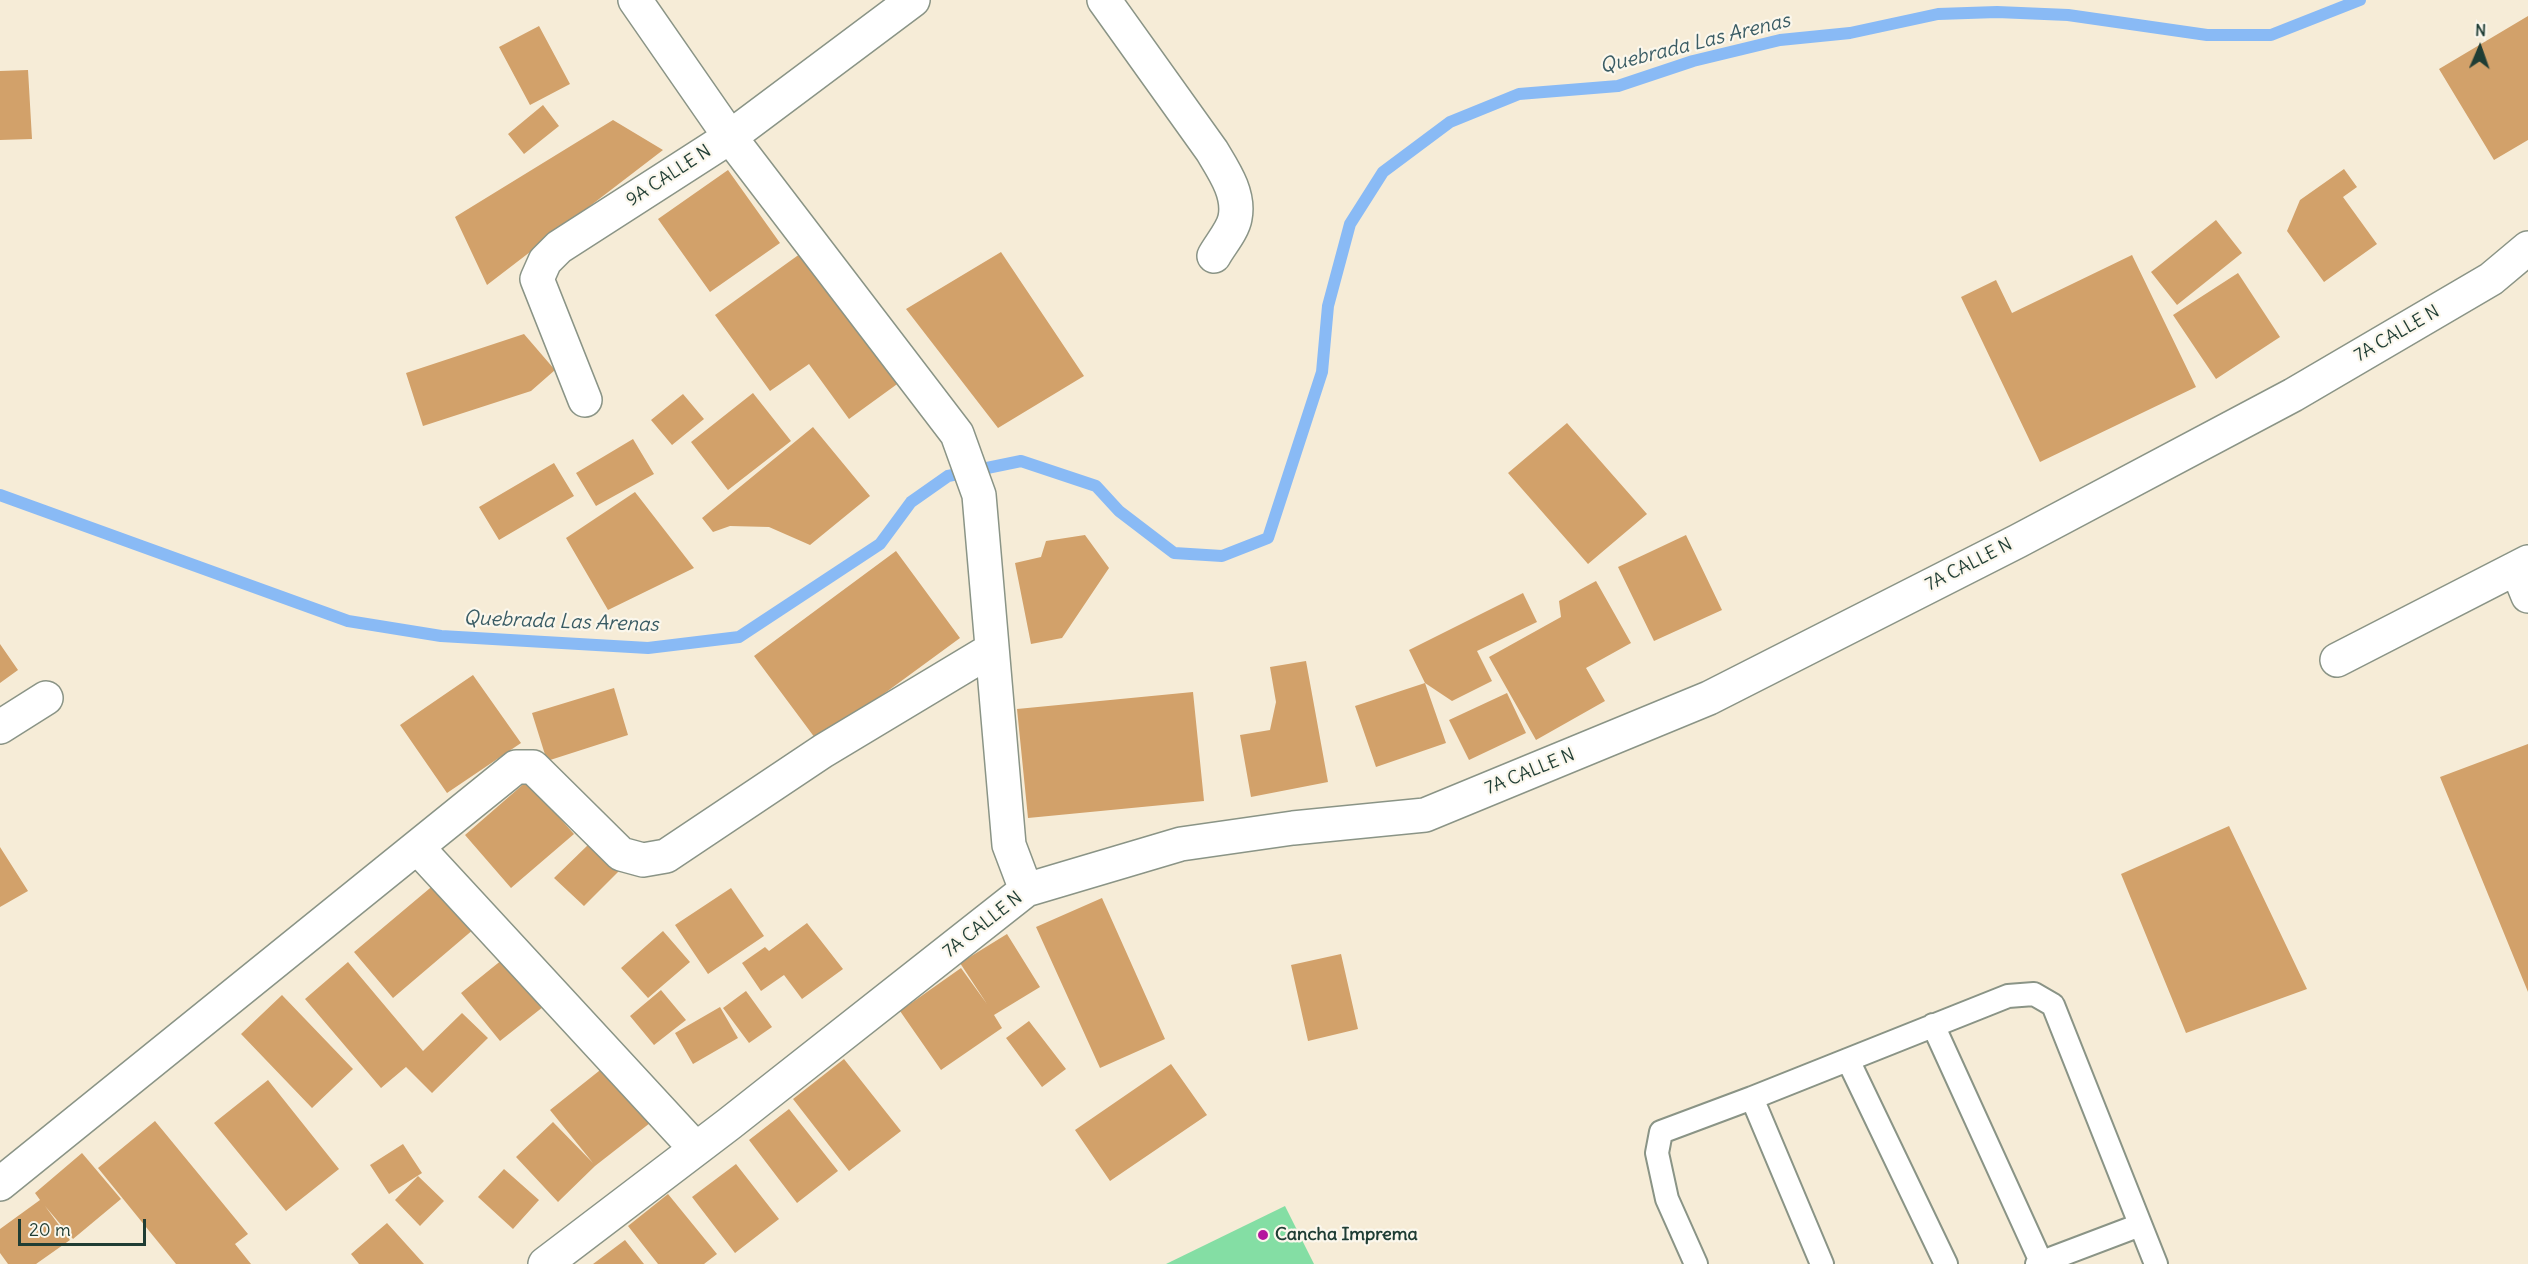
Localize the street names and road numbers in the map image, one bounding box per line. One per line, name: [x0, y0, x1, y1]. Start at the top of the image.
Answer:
street label: 9A CALLE N: [623, 141, 715, 211]
street label: 7A CALLE N: [2351, 301, 2443, 367]
street label: 7A CALLE N: [1922, 534, 2016, 596]
street label: 7A CALLE N: [1482, 744, 1578, 800]
street label: 7A CALLE N: [939, 887, 1027, 963]

